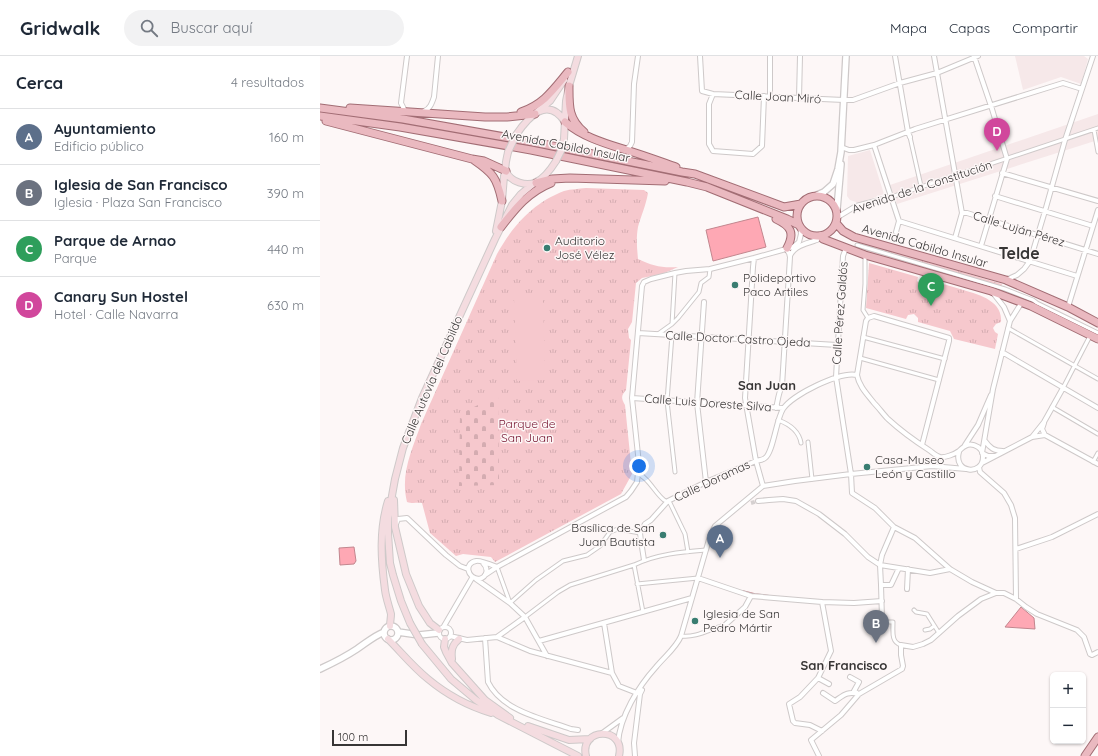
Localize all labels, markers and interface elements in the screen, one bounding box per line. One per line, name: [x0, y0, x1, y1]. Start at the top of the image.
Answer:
search box: [124, 10, 404, 46]
text: Gridwalk: [20, 16, 100, 40]
icon: search: [138, 17, 160, 39]
text: Buscar aquí: [170, 18, 252, 37]
text: Mapa: [890, 19, 927, 37]
text: Capas: [949, 19, 990, 37]
text: Compartir: [1012, 19, 1078, 37]
text: Cerca: [16, 72, 63, 93]
text: 4 resultados: [231, 74, 304, 90]
street label: Calle Joan Miró: [734, 87, 822, 106]
pin: D: [984, 118, 1010, 151]
text: Ayuntamiento: [54, 119, 156, 138]
street label: Avenida Cabildo Insular: [501, 126, 632, 165]
text: A: [25, 129, 33, 145]
text: 160 m: [269, 129, 304, 145]
text: Edificio público: [54, 138, 144, 154]
street label: Avenida de la Constitución: [850, 157, 994, 216]
text: Iglesia de San Francisco: [54, 175, 228, 194]
text: B: [25, 185, 33, 201]
text: 390 m: [267, 185, 304, 201]
text: Iglesia · Plaza San Francisco: [54, 194, 222, 210]
street label: Calle Luján Pérez: [971, 207, 1067, 250]
street label: Avenida Cabildo Insular: [860, 220, 990, 271]
text: Parque de Arnao: [54, 231, 176, 250]
place label: Auditorio José Vélez: [555, 233, 615, 262]
text: C: [25, 241, 33, 257]
text: 440 m: [267, 241, 304, 257]
marker: Auditorio José Vélez: [542, 243, 552, 253]
district label: Telde: [998, 243, 1040, 263]
text: Parque: [54, 250, 97, 266]
street label: Calle Pérez Galdós: [828, 261, 851, 365]
place label: Polideportivo Paco Artiles: [743, 270, 816, 299]
pin: C: [918, 273, 944, 306]
marker: Polideportivo Paco Artiles: [730, 280, 740, 290]
text: Canary Sun Hostel: [54, 287, 188, 306]
text: D: [24, 297, 34, 313]
text: 630 m: [267, 297, 304, 313]
text: Hotel · Calle Navarra: [54, 306, 178, 322]
street label: Calle Autovía del Cabildo: [398, 313, 465, 446]
street label: Calle Doctor Castro Ojeda: [665, 327, 811, 350]
district label: San Juan: [738, 377, 796, 393]
street label: Calle Luis Doreste Silva: [644, 391, 772, 414]
park label: Parque de San Juan: [499, 416, 556, 445]
place label: Casa-Museo León y Castillo: [875, 452, 956, 481]
your location: [629, 456, 649, 476]
street label: Calle Doramas: [671, 456, 753, 505]
marker: Casa-Museo León y Castillo: [862, 462, 872, 472]
place label: Basílica de San Juan Bautista: [571, 520, 655, 549]
pin: A: [707, 525, 733, 558]
marker: Basílica de San Juan Bautista: [658, 530, 668, 540]
place label: Iglesia de San Pedro Mártir: [703, 606, 780, 635]
pin: B: [863, 610, 889, 643]
marker: Iglesia de San Pedro Mártir: [690, 616, 700, 626]
district label: San Francisco: [801, 657, 887, 673]
map controls: [1050, 672, 1086, 744]
button: +: [1050, 672, 1086, 708]
button: −: [1050, 708, 1086, 744]
scale bar: [332, 728, 407, 747]
text: 100 m: [338, 730, 368, 744]

